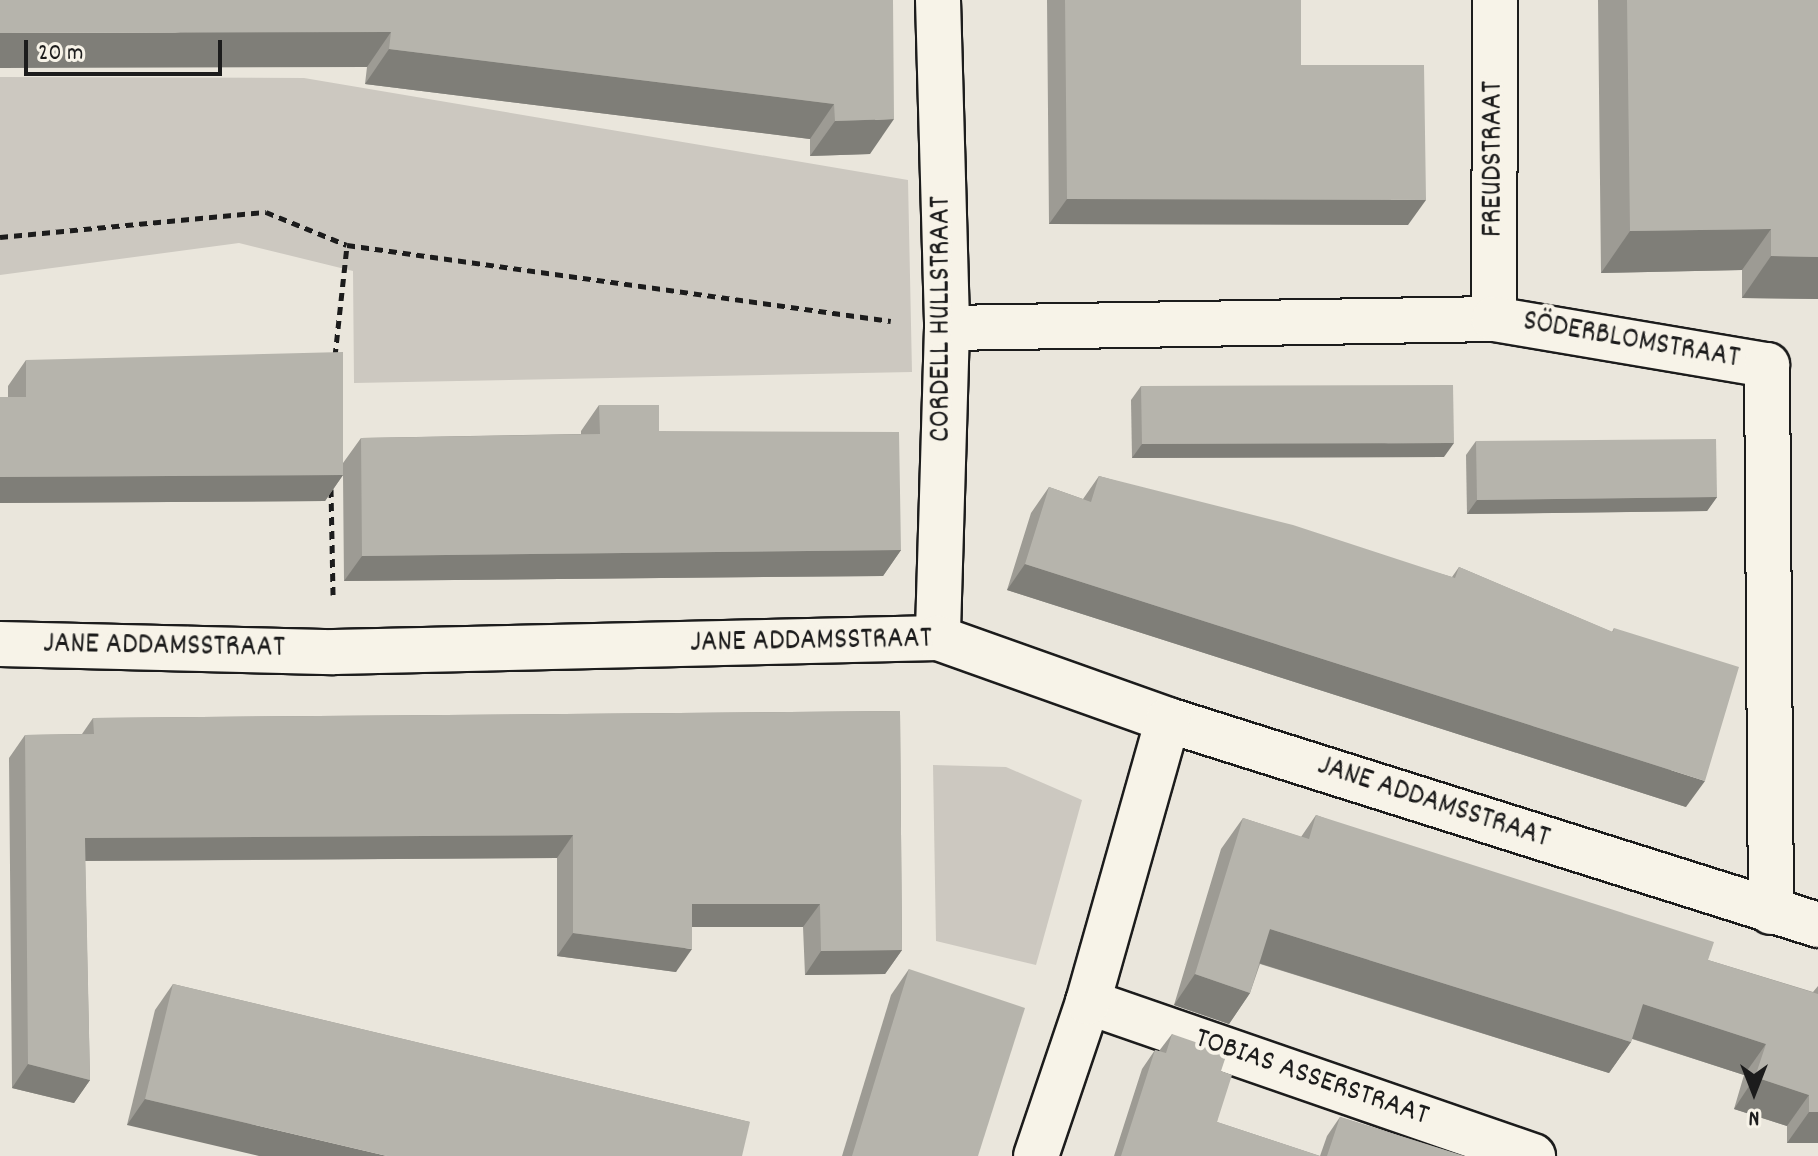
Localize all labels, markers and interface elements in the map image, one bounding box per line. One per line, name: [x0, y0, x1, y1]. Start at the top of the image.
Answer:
scale bar: [28, 24, 226, 74]
text: 20 m: [38, 37, 84, 71]
street label: FREUDSTRAAT: [1477, 81, 1513, 237]
street label: CORDELL HULLSTRAAT: [925, 196, 961, 442]
street label: SÖDERBLOMSTRAAT: [1520, 305, 1742, 379]
street label: JANE ADDAMSSTRAAT: [690, 623, 932, 663]
street label: JANE ADDAMSSTRAAT: [43, 628, 285, 668]
street label: JANE ADDAMSSTRAAT: [1312, 750, 1554, 858]
street label: TOBIAS ASSERSTRAAT: [1189, 1022, 1433, 1136]
north arrow: [1714, 1052, 1794, 1132]
text: N: [1749, 1101, 1759, 1132]

